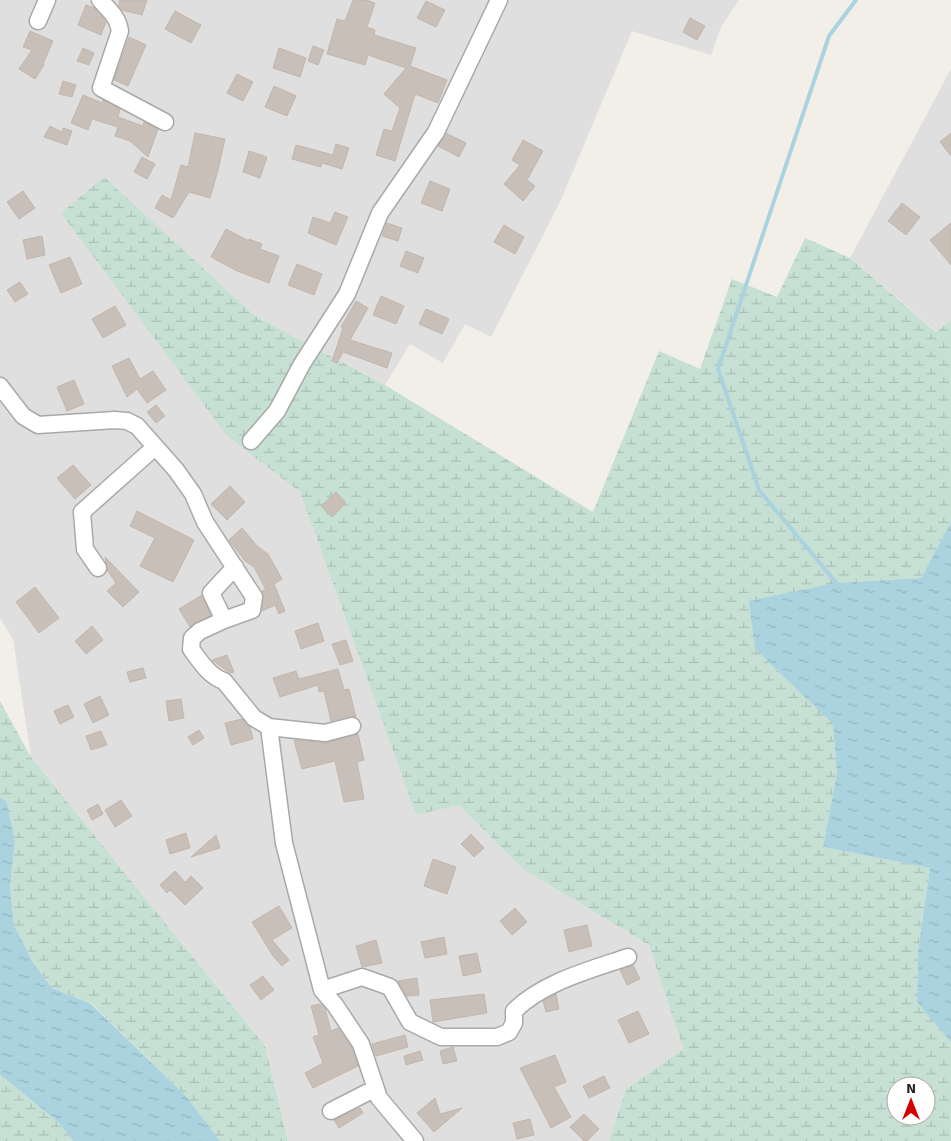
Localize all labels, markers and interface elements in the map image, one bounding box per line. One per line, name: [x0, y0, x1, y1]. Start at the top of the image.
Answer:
north arrow: [886, 1076, 936, 1126]
text: N: [906, 1080, 916, 1097]

